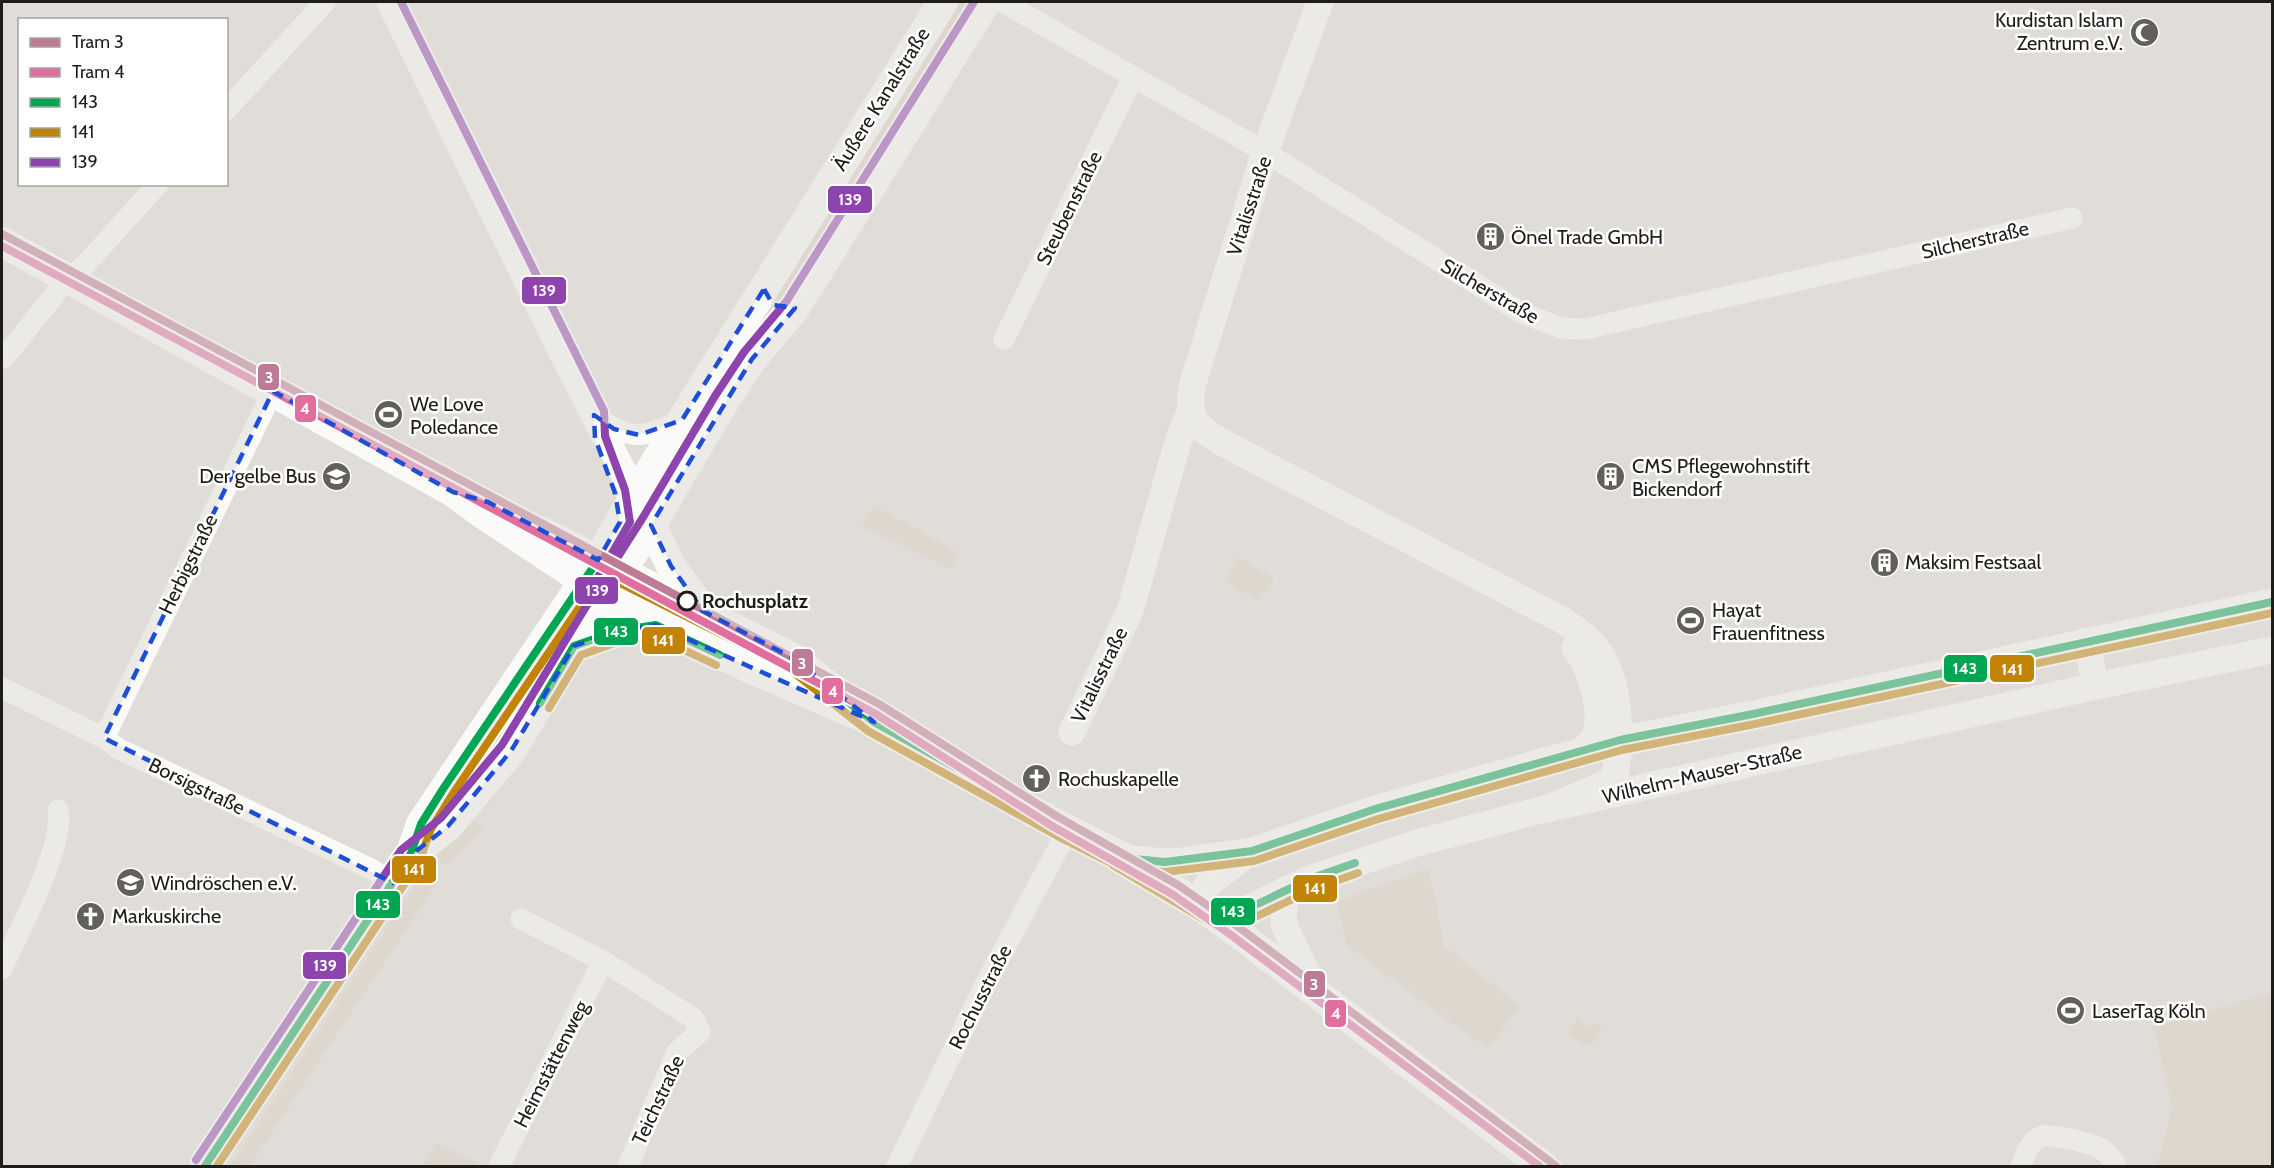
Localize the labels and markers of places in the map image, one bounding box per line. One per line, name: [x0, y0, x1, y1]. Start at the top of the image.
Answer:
place label: Kurdistan Islam Zentrum e.V.: [1995, 8, 2123, 55]
mosque icon: Kurdistan Islam Zentrum e.V.: [2128, 16, 2160, 48]
building icon: Önel Trade GmbH: [1474, 221, 1506, 253]
place label: Önel Trade GmbH: [1511, 225, 1663, 249]
place label: We Love Poledance: [410, 392, 498, 439]
sports icon: We Love Poledance: [373, 399, 405, 431]
place label: CMS Pflegewohnstift Bickendorf: [1632, 454, 1810, 501]
school or university icon: Der gelbe Bus: [321, 460, 353, 492]
building icon: CMS Pflegewohnstift Bickendorf: [1595, 461, 1627, 493]
place label: Der gelbe Bus: [199, 464, 316, 488]
building icon: Maksim Festsaal: [1868, 546, 1900, 578]
place label: Maksim Festsaal: [1905, 550, 2042, 574]
place label: Rochusplatz: [702, 589, 808, 613]
marker: Rochusplatz: [677, 591, 697, 611]
place label: Hayat Frauenfitness: [1712, 598, 1825, 645]
sports icon: Hayat Frauenfitness: [1675, 605, 1707, 637]
church icon: Rochuskapelle: [1021, 763, 1053, 795]
place label: Rochuskapelle: [1058, 767, 1179, 791]
school or university icon: Windröschen e.V.: [114, 867, 146, 899]
place label: Windröschen e.V.: [151, 871, 297, 895]
church icon: Markuskirche: [75, 900, 107, 932]
place label: Markuskirche: [112, 904, 221, 928]
sports icon: LaserTag Köln: [2055, 995, 2087, 1027]
place label: LaserTag Köln: [2092, 999, 2206, 1023]

